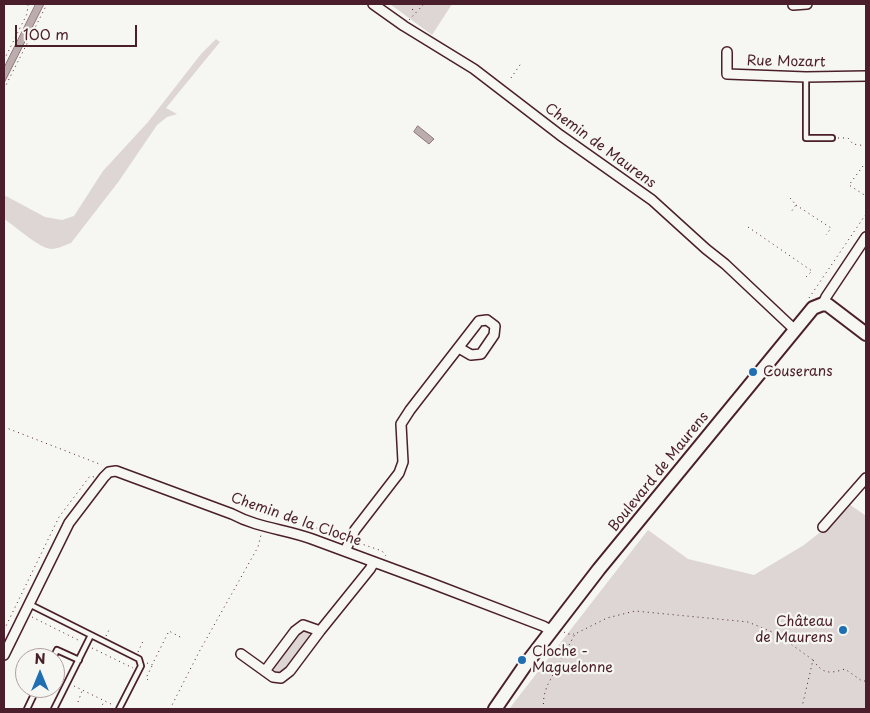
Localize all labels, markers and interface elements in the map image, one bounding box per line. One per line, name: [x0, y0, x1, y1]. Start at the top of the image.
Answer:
scale bar: [18, 15, 140, 47]
text: 100 m: [23, 22, 69, 45]
street label: Rue Mozart: [746, 53, 826, 71]
street label: Chemin de Maurens: [541, 100, 659, 192]
place label: Couserans: [763, 364, 833, 380]
marker: Couserans: [747, 366, 759, 378]
street label: Boulevard de Maurens: [606, 409, 712, 535]
street label: Chemin de la Cloche: [228, 490, 364, 550]
place label: Château de Maurens: [755, 614, 833, 646]
marker: Château de Maurens: [837, 624, 849, 636]
place label: Cloche - Maguelonne: [532, 644, 613, 676]
north arrow: [15, 648, 65, 698]
text: N: [34, 648, 46, 669]
marker: Cloche - Maguelonne: [516, 654, 528, 666]

